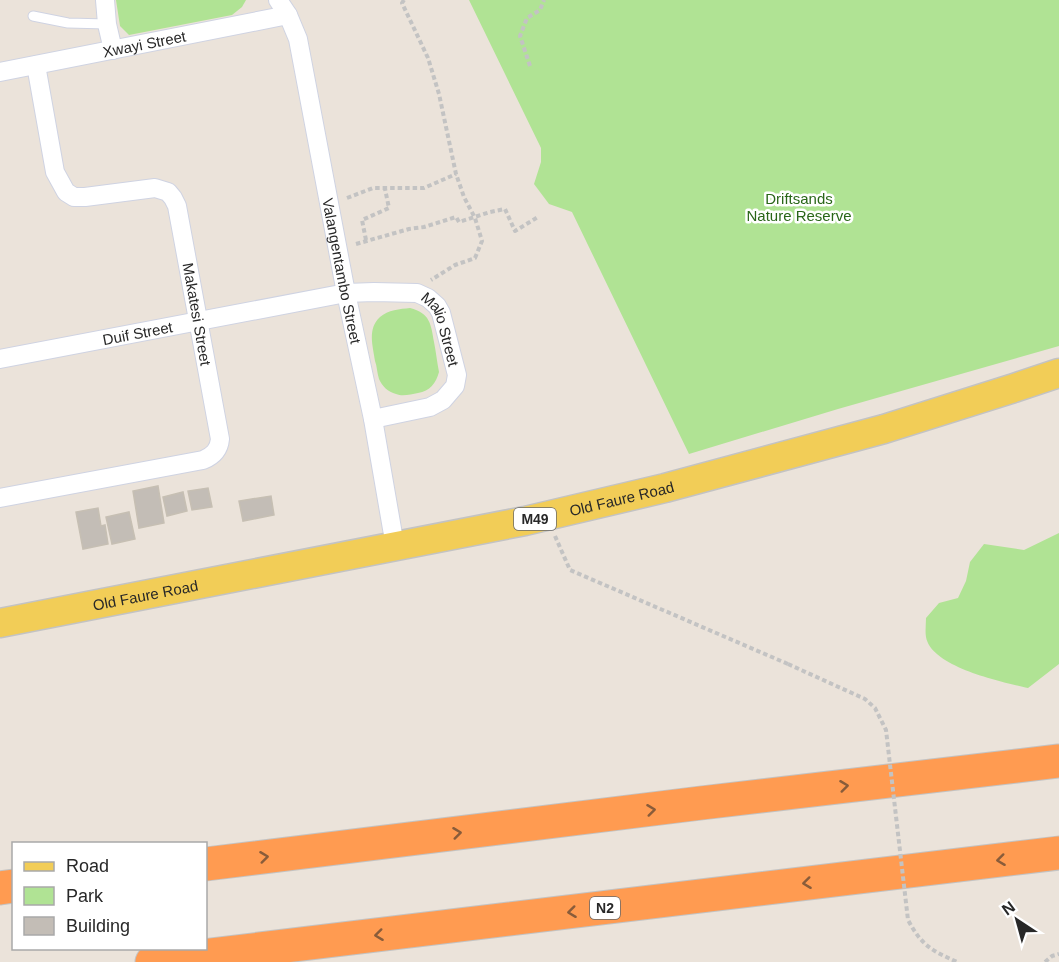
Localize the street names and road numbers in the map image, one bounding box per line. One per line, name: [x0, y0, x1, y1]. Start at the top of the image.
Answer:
street label: Xwayi Street: [101, 27, 188, 60]
street label: Valangentambo Street: [320, 196, 365, 346]
street label: Makatesi Street: [180, 261, 215, 368]
street label: Malio Street: [418, 288, 463, 369]
street label: Duif Street: [101, 318, 175, 348]
street label: Old Faure Road: [568, 478, 676, 519]
road number: M49: [514, 508, 556, 530]
street label: Old Faure Road: [91, 576, 199, 613]
road number: N2: [590, 897, 620, 919]

